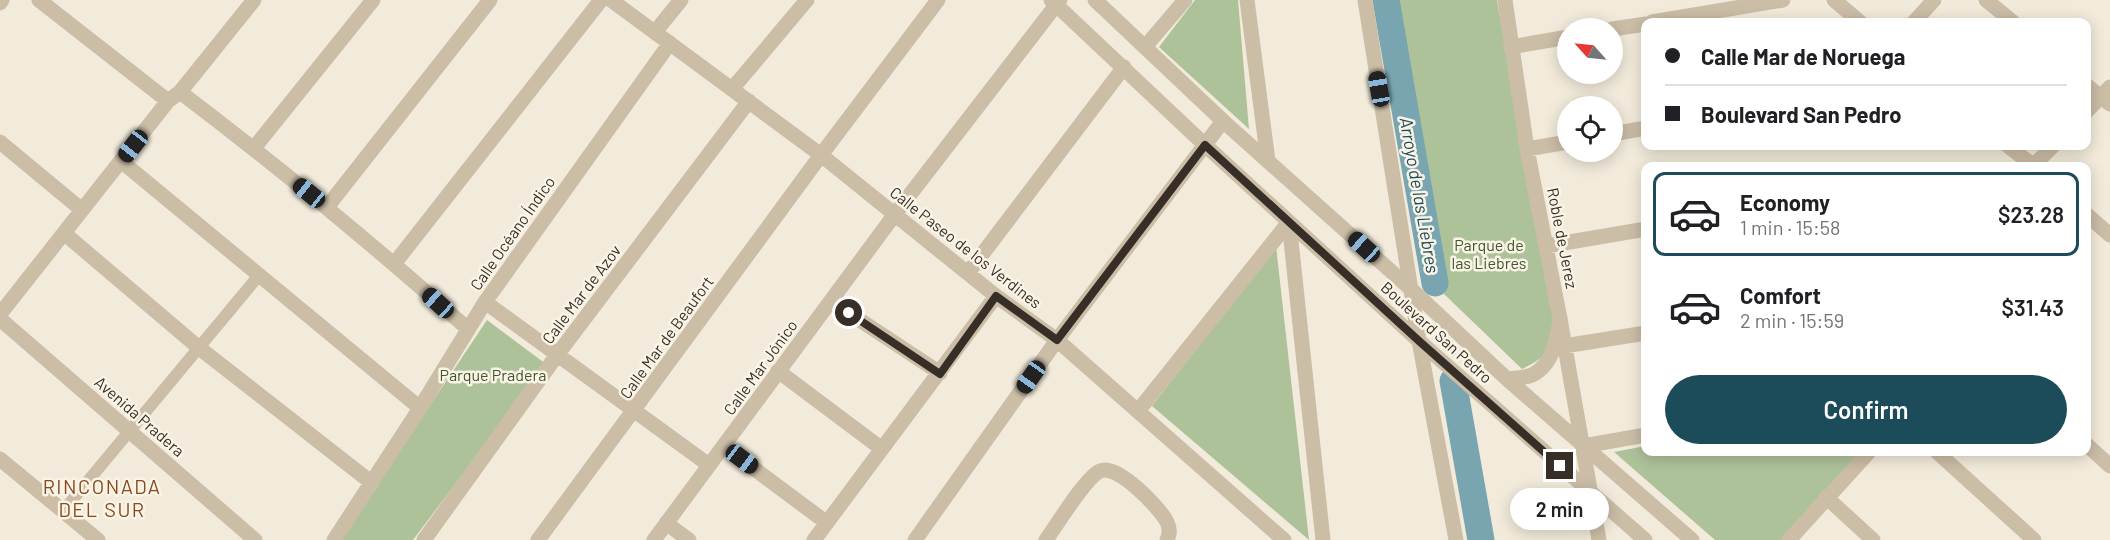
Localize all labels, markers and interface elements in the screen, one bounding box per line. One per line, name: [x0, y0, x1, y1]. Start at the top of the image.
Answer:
north arrow: [1557, 18, 1623, 84]
map controls: [1557, 18, 1623, 162]
text: Calle Mar de Noruega: [1701, 43, 1905, 69]
car: [1367, 70, 1391, 108]
button: locate: [1557, 96, 1623, 162]
text: Boulevard San Pedro: [1701, 101, 1901, 127]
water label: Arroyo de las Liebres: [1395, 115, 1445, 275]
car: [115, 126, 151, 166]
street label: Calle Océano Índico: [466, 172, 558, 294]
car: [289, 175, 329, 211]
street label: Calle Paseo de los Verdines: [887, 182, 1045, 312]
street label: Roble de Jerez: [1544, 186, 1582, 290]
icon: car: [1668, 187, 1722, 241]
text: Economy: [1740, 189, 1830, 215]
text: $23.28: [1998, 201, 2064, 227]
text: 1 min · 15:58: [1740, 215, 1840, 239]
car: [1345, 228, 1383, 266]
park label: Parque de las Liebres: [1451, 235, 1527, 272]
street label: Calle Mar de Azov: [538, 241, 625, 347]
street label: Calle Mar de Beaufort: [615, 272, 717, 402]
street label: Boulevard San Pedro: [1378, 277, 1496, 387]
icon: car: [1668, 280, 1722, 334]
text: Comfort: [1740, 282, 1821, 308]
car: [419, 284, 457, 322]
text: $31.43: [2002, 294, 2064, 320]
route start: [835, 299, 862, 326]
text: 2 min · 15:59: [1740, 308, 1844, 332]
street label: Calle Mar Jónico: [719, 316, 801, 418]
car: [1013, 357, 1049, 397]
park label: Parque Pradera: [439, 365, 547, 384]
street label: Avenida Pradera: [91, 372, 189, 460]
button: Confirm: [1665, 375, 2067, 444]
car: [722, 441, 762, 477]
route end: [1546, 452, 1573, 479]
district label: RINCONADA DEL SUR: [43, 474, 161, 521]
callout: 2 min: [1510, 487, 1610, 529]
text: 2 min: [1536, 497, 1583, 521]

